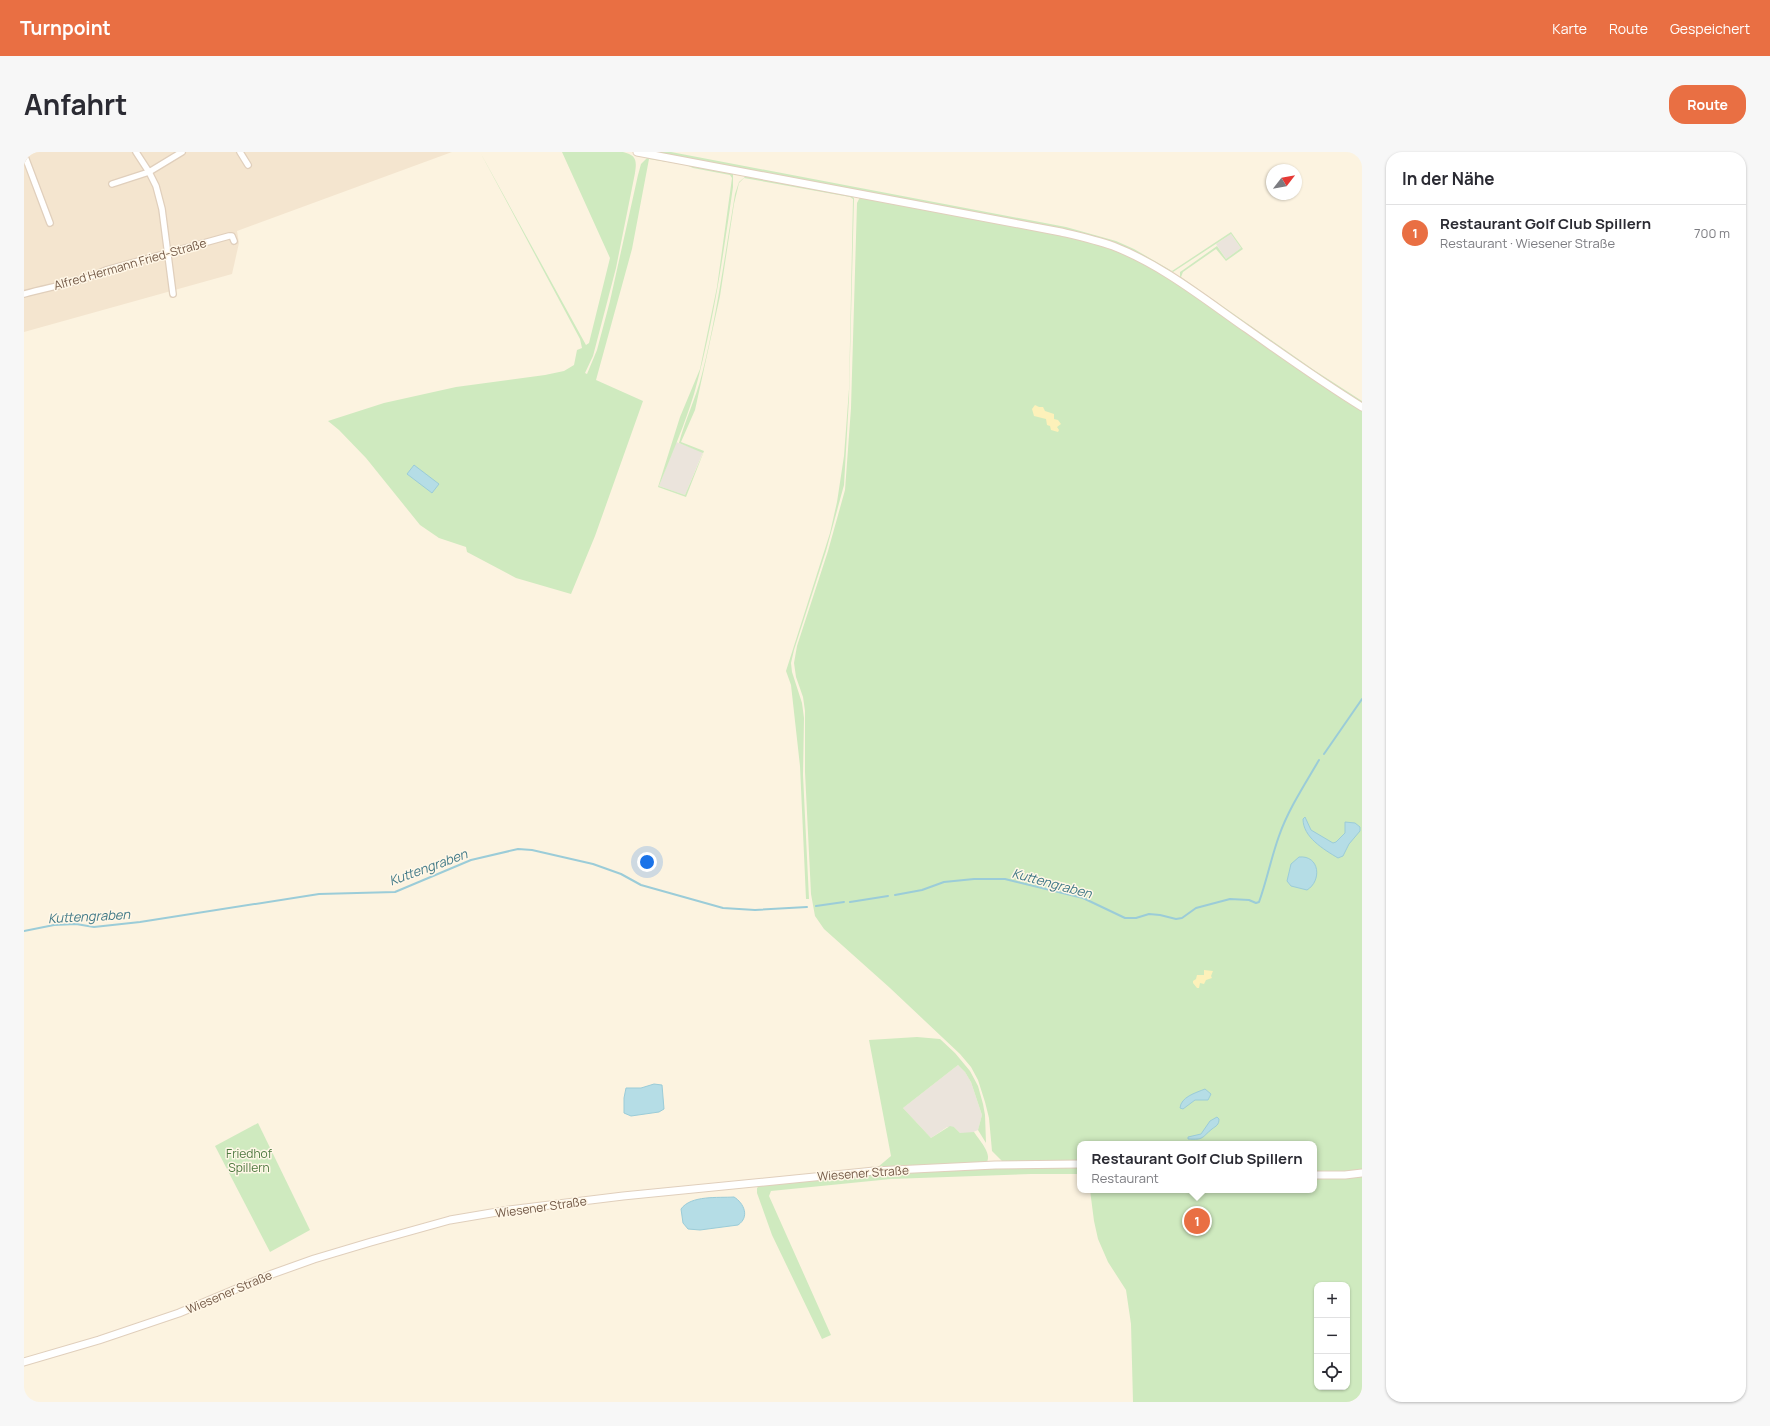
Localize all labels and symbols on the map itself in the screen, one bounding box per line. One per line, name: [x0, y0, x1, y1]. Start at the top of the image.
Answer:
north arrow: [1266, 164, 1302, 200]
street label: Alfred Hermann Fried-Straße: [52, 234, 208, 294]
water label: Kuttengraben: [386, 844, 471, 889]
your location: [637, 852, 657, 872]
water label: Kuttengraben: [1010, 864, 1095, 903]
water label: Kuttengraben: [48, 905, 132, 927]
park label: Friedhof Spillern: [226, 1145, 273, 1176]
street label: Wiesener Straße: [817, 1161, 909, 1185]
street label: Wiesener Straße: [494, 1192, 588, 1222]
pin: 1: [1184, 1206, 1210, 1236]
street label: Wiesener Straße: [183, 1266, 275, 1318]

